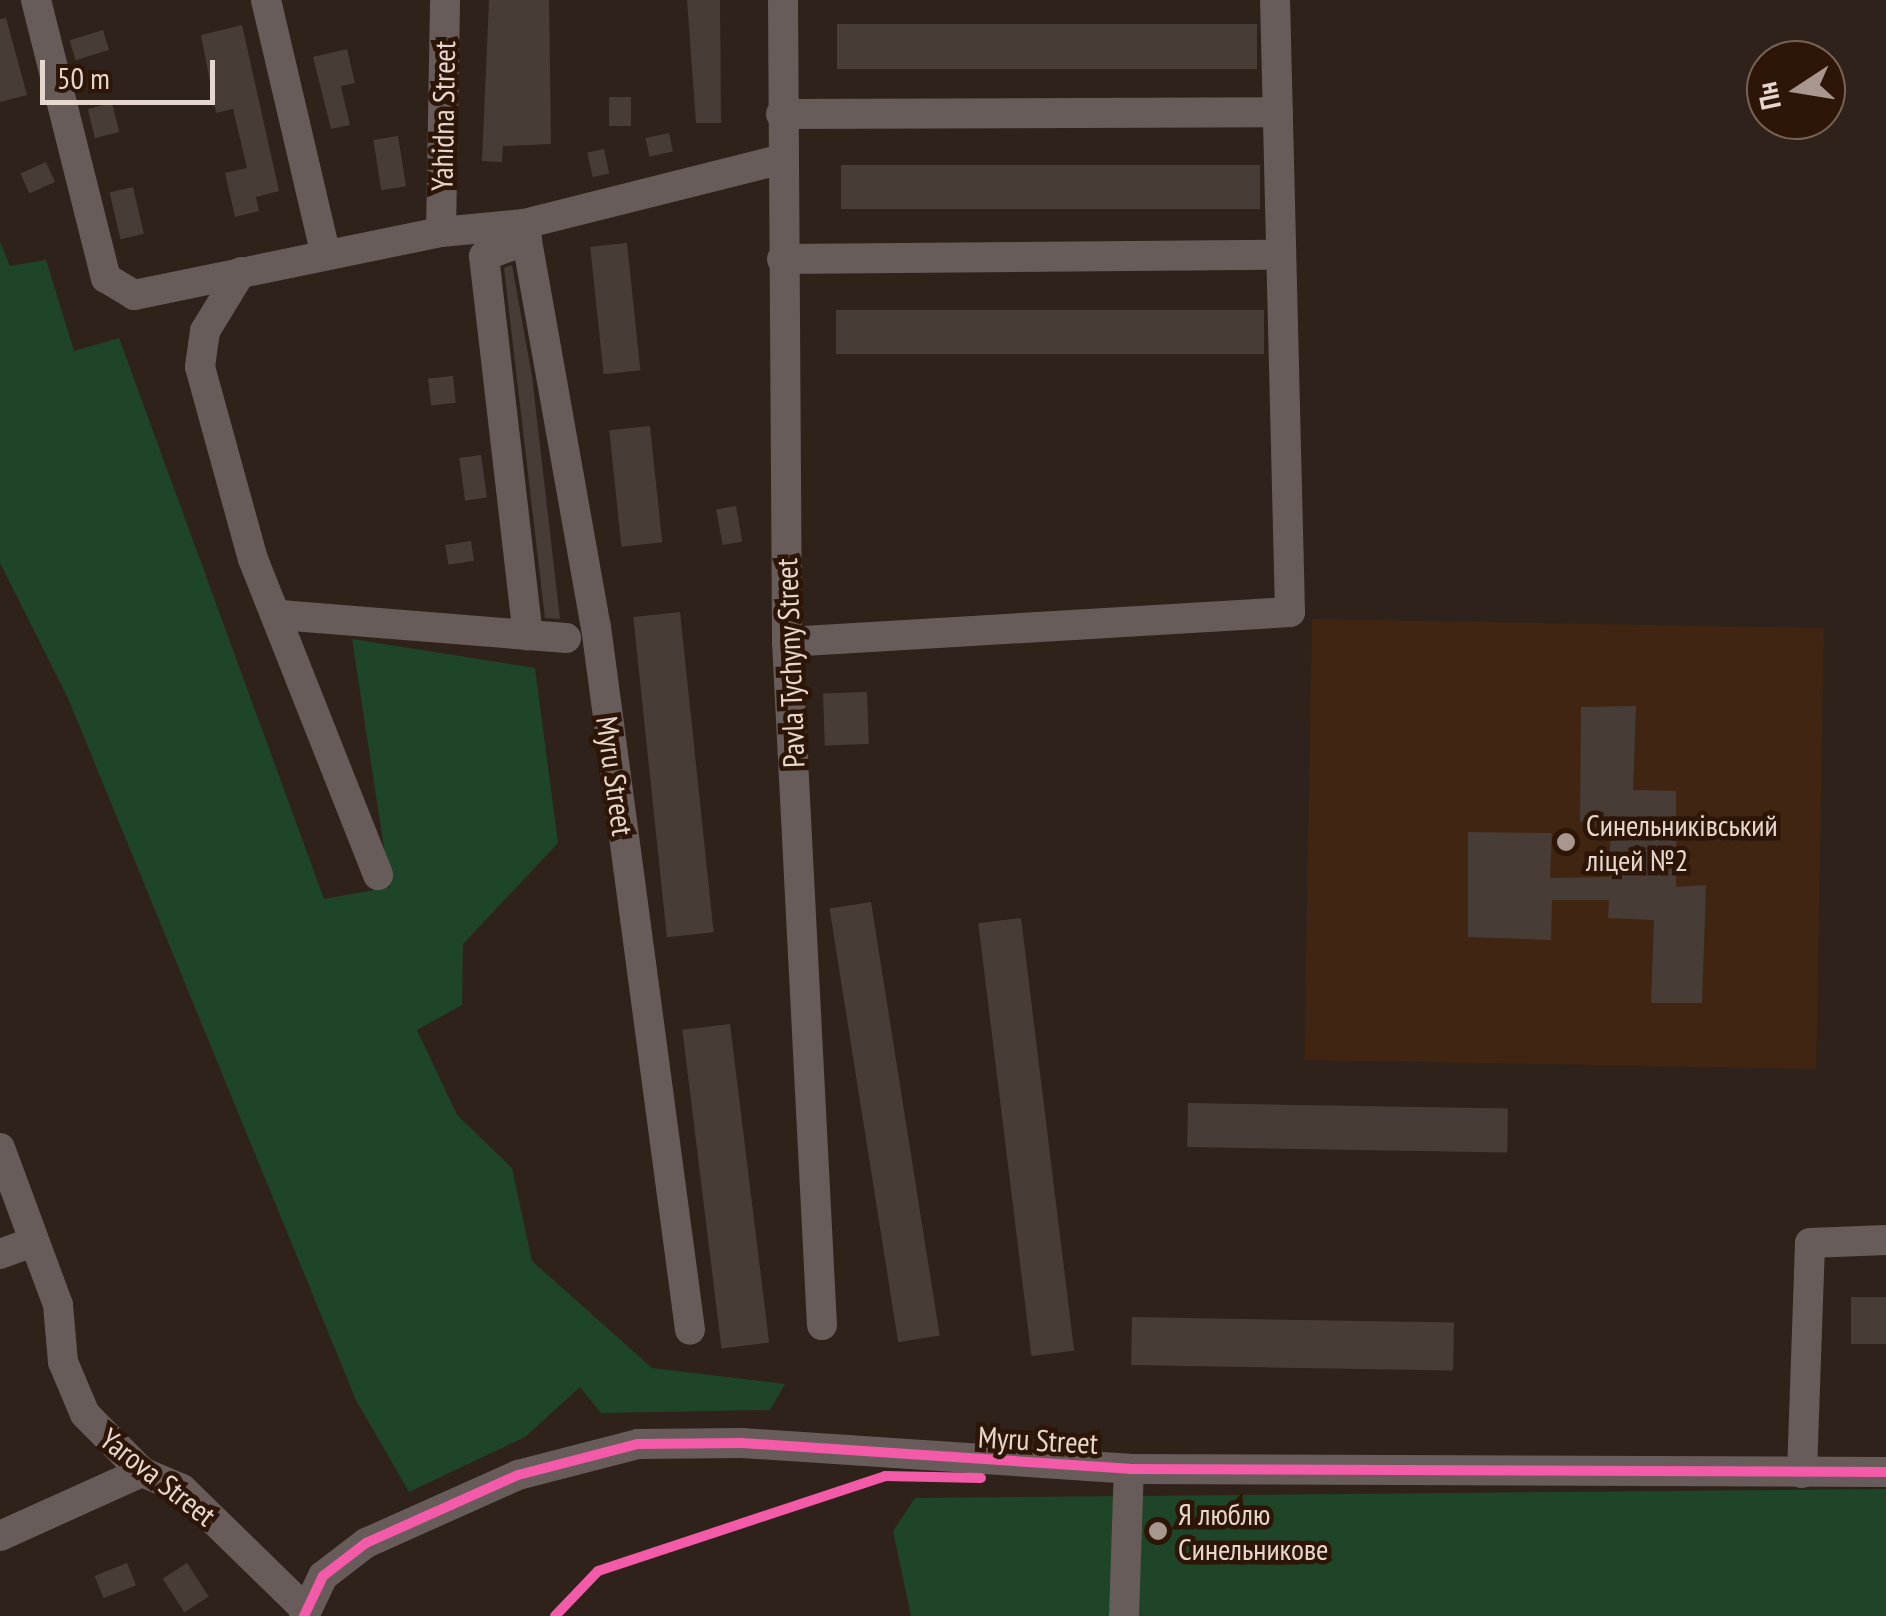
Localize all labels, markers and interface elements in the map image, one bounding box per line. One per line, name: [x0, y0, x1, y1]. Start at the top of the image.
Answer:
scale bar: [45, 40, 220, 102]
north arrow: [1746, 40, 1846, 140]
street label: Yahidna Street: [424, 41, 462, 191]
text: 50 m: [57, 58, 110, 97]
text: Пн: [1747, 79, 1789, 113]
street label: Pavla Tychyny Street: [768, 557, 812, 769]
street label: Myru Street: [589, 714, 641, 838]
place label: Синельниківський ліцей №2: [1586, 807, 1778, 878]
marker: Синельниківський ліцей №2: [1555, 831, 1577, 853]
street label: Myru Street: [977, 1419, 1099, 1461]
street label: Yarova Street: [93, 1421, 223, 1533]
place label: Я люблю Синельникове: [1178, 1496, 1328, 1566]
marker: Я люблю Синельникове: [1147, 1520, 1169, 1542]

